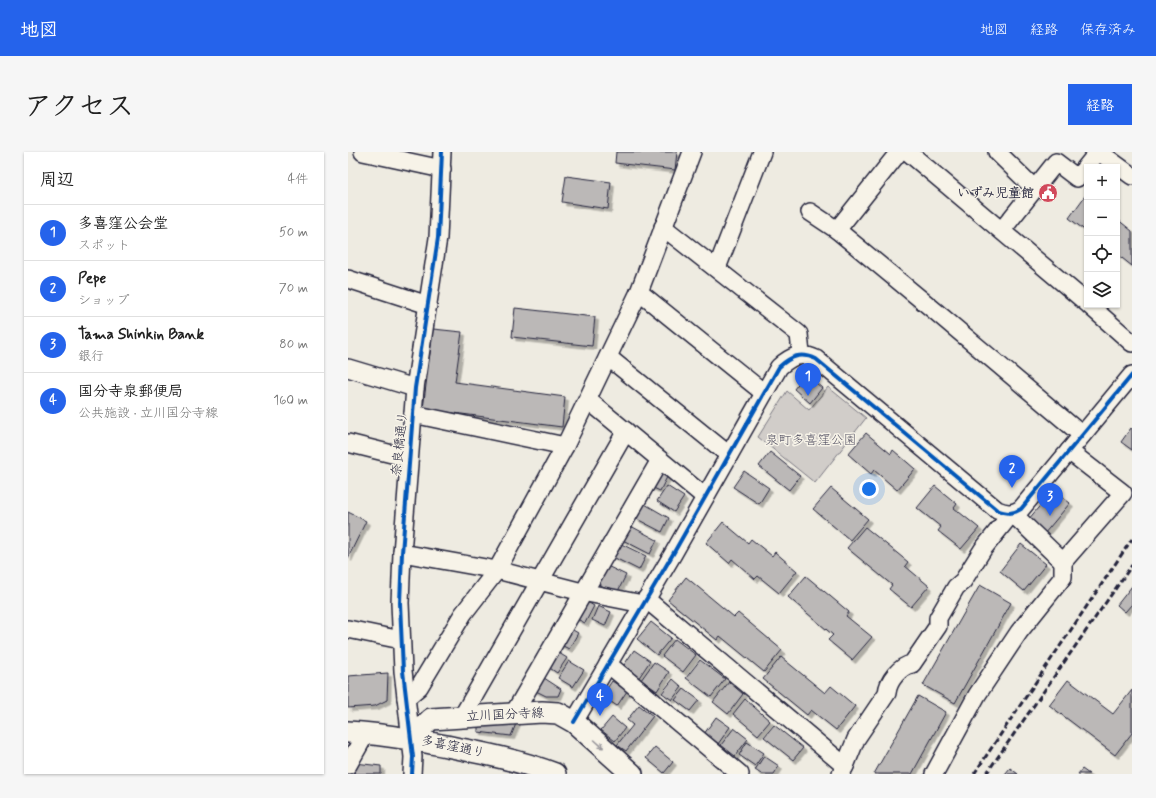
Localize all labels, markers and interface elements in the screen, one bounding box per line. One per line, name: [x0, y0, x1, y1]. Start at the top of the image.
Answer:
text: 地図: [20, 18, 58, 43]
text: 地図: [980, 21, 1008, 39]
text: 経路: [1030, 21, 1058, 39]
text: 保存済み: [1080, 21, 1136, 39]
button: 経路: [1068, 84, 1132, 125]
text: アクセス: [24, 89, 134, 126]
map controls: [1084, 164, 1120, 308]
button: +: [1084, 164, 1120, 200]
text: 周辺: [40, 169, 74, 191]
text: 4件: [287, 171, 308, 188]
public building icon: いずみ児童館: [1037, 182, 1059, 204]
place label: いずみ児童館: [957, 185, 1034, 202]
button: −: [1084, 200, 1120, 236]
text: 多喜窪公会堂: [78, 214, 168, 234]
text: 1: [50, 224, 56, 241]
text: 50 m: [279, 224, 308, 241]
button: locate: [1084, 236, 1120, 272]
text: スポット: [78, 237, 130, 254]
text: Pepe: [78, 269, 106, 289]
button: layers: [1084, 272, 1120, 308]
text: 2: [50, 280, 56, 297]
text: 70 m: [279, 280, 308, 297]
text: ショップ: [78, 292, 129, 309]
text: Tama Shinkin Bank: [78, 325, 204, 345]
text: 3: [50, 336, 56, 353]
text: 80 m: [279, 336, 308, 353]
text: 銀行: [78, 348, 104, 365]
pin: 1: [795, 363, 821, 396]
text: 国分寺泉郵便局: [78, 382, 183, 402]
text: 4: [49, 392, 57, 409]
text: 160 m: [273, 392, 308, 409]
text: 公共施設 · 立川国分寺線: [78, 405, 218, 422]
street label: 奈良橋通り: [388, 411, 412, 477]
park label: 泉町多喜窪公園: [765, 432, 857, 449]
pin: 2: [999, 455, 1025, 488]
your location: [859, 479, 879, 499]
pin: 3: [1037, 483, 1063, 516]
pin: 4: [587, 683, 613, 716]
street label: 立川国分寺線: [466, 704, 545, 726]
street label: 多喜窪通り: [419, 732, 487, 762]
one-way arrow: [594, 739, 604, 749]

